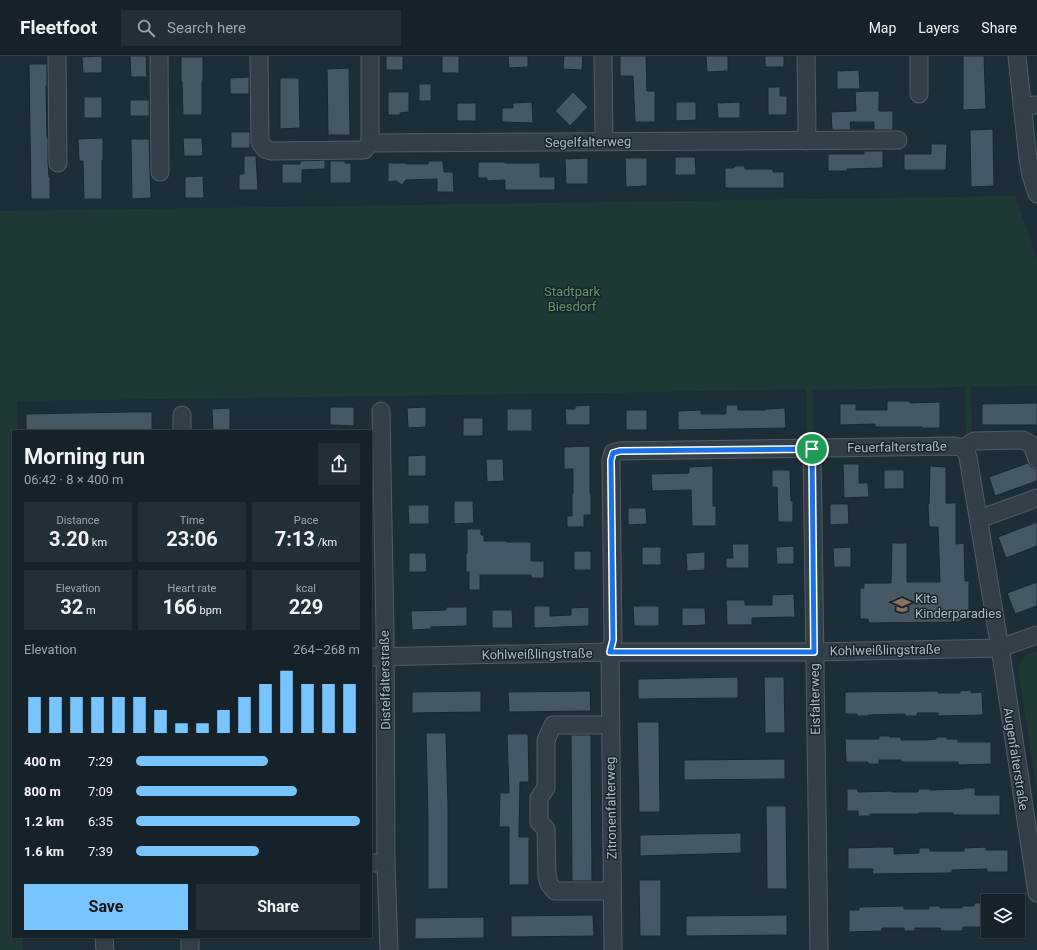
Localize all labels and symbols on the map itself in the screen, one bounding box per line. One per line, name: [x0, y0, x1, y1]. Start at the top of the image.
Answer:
street label: Segelfalterweg: [545, 134, 631, 150]
park label: Stadtpark Biesdorf: [544, 284, 600, 314]
pin: [795, 432, 829, 466]
street label: Feuerfalterstraße: [847, 439, 947, 455]
place label: Kita Kinderparadies: [915, 591, 1002, 621]
school or university icon: Kita Kinderparadies: [892, 595, 912, 615]
street label: Distelfalterstraße: [377, 630, 393, 730]
street label: Kohlweißlingstraße: [829, 642, 941, 658]
street label: Kohlweißlingstraße: [481, 646, 593, 662]
street label: Eisfalterweg: [807, 663, 823, 735]
street label: Augenfalterstraße: [1000, 706, 1032, 812]
street label: Zitronenfalterweg: [603, 757, 619, 859]

